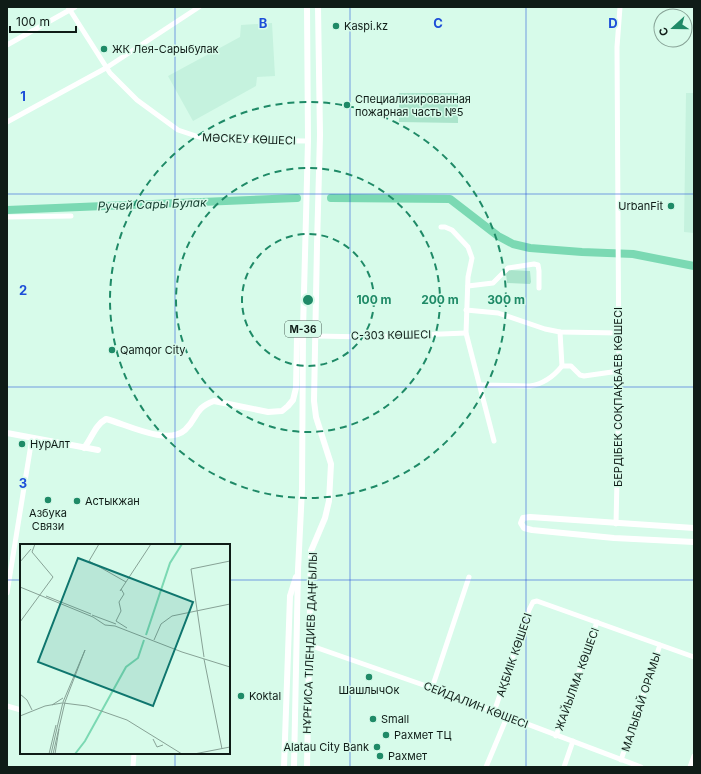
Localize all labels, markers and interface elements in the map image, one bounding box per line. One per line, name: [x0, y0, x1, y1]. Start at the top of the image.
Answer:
scale bar: [10, 8, 76, 34]
north arrow: [653, 8, 693, 48]
text: 100 m: [16, 14, 50, 29]
text: B: [259, 15, 268, 31]
text: C: [433, 15, 443, 31]
text: D: [608, 15, 618, 31]
place label: Kaspi.kz: [344, 19, 388, 33]
marker: Kaspi.kz: [331, 21, 341, 31]
text: С: [656, 25, 672, 38]
place label: ЖК Лея-Сарыбулак: [112, 42, 219, 56]
marker: ЖК Лея-Сарыбулак: [99, 44, 109, 54]
text: 1: [20, 88, 26, 104]
place label: Специализированная пожарная часть №5: [355, 92, 471, 119]
marker: Специализированная пожарная часть №5: [342, 100, 352, 110]
street label: МӘСКЕУ КӨШЕСІ: [202, 130, 296, 148]
water label: Ручей Сары Булак: [97, 195, 207, 213]
place label: UrbanFit: [618, 199, 663, 213]
marker: UrbanFit: [666, 201, 676, 211]
text: 2: [19, 282, 27, 298]
text: 100 m: [356, 292, 392, 307]
text: 200 m: [421, 292, 459, 307]
text: 300 m: [487, 292, 525, 307]
centre of rings: [301, 293, 315, 307]
street label: БЕРДІБЕК СОҚПАҚБАЕВ КӨШЕСІ: [611, 307, 625, 487]
road number: M-36: [285, 321, 321, 337]
street label: С-303 КӨШЕСІ: [351, 327, 431, 343]
place label: Qamqor City: [120, 343, 185, 357]
marker: Qamqor City: [107, 345, 117, 355]
place label: НурАлт: [30, 437, 71, 451]
marker: НурАлт: [17, 439, 27, 449]
text: 3: [19, 475, 27, 491]
place label: Астыкжан: [85, 494, 140, 508]
marker: Азбука Связи: [43, 495, 53, 505]
marker: Астыкжан: [72, 496, 82, 506]
place label: Азбука Связи: [29, 506, 67, 533]
inset map: [20, 544, 230, 754]
street label: НҰРҒИСА ТІЛЕНДИЕВ ДАҢҒЫЛЫ: [300, 552, 320, 734]
street label: АҚБИІК КӨШЕСІ: [493, 611, 535, 699]
street label: ЖАЙЫЛМА КӨШЕСІ: [552, 626, 602, 732]
street label: МАЛЫБАЙ ОРАМЫ: [618, 651, 664, 753]
marker: ШашлычОк: [364, 672, 374, 682]
street label: СЕЙДАЛИН КӨШЕСІ: [422, 679, 530, 731]
place label: ШашлычОк: [339, 683, 399, 697]
place label: Koktal: [249, 689, 281, 703]
marker: Koktal: [236, 691, 246, 701]
place label: Small: [381, 712, 409, 726]
marker: Small: [368, 714, 378, 724]
place label: Рахмет ТЦ: [394, 728, 451, 742]
marker: Рахмет ТЦ: [381, 730, 391, 740]
place label: Alatau City Bank: [283, 740, 369, 754]
marker: Alatau City Bank: [372, 742, 382, 752]
place label: Рахмет: [388, 749, 428, 763]
marker: Рахмет: [375, 751, 385, 761]

